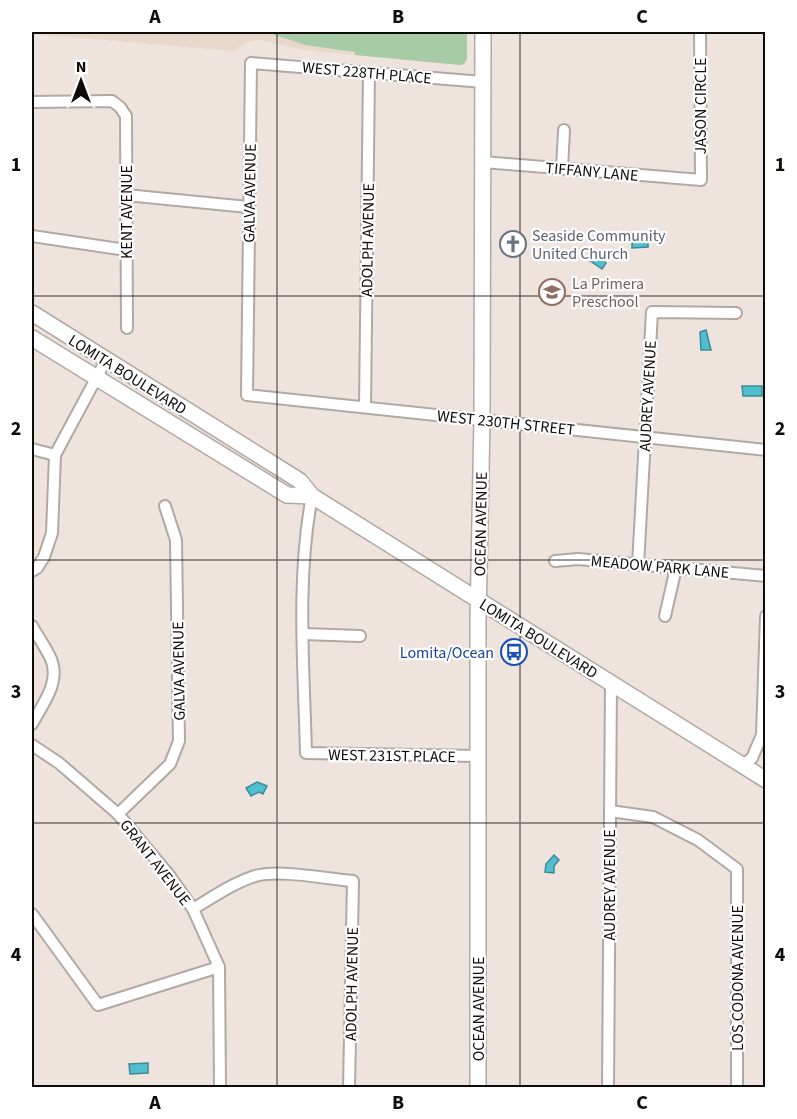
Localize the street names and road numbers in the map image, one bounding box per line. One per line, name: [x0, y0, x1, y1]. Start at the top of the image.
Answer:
street label: WEST 228TH PLACE: [301, 56, 433, 90]
street label: JASON CIRCLE: [690, 58, 712, 154]
street label: GALVA AVENUE: [238, 143, 262, 243]
street label: TIFFANY LANE: [545, 157, 639, 187]
street label: KENT AVENUE: [116, 165, 138, 259]
street label: ADOLPH AVENUE: [356, 183, 380, 297]
street label: LOMITA BOULEVARD: [64, 330, 191, 420]
street label: AUDREY AVENUE: [634, 340, 662, 452]
street label: WEST 230TH STREET: [436, 405, 576, 441]
street label: OCEAN AVENUE: [469, 471, 493, 577]
street label: MEADOW PARK LANE: [590, 550, 730, 584]
street label: LOMITA BOULEVARD: [475, 594, 602, 684]
street label: GALVA AVENUE: [167, 621, 191, 721]
street label: WEST 231ST PLACE: [328, 744, 456, 768]
street label: GRANT AVENUE: [115, 815, 196, 910]
street label: AUDREY AVENUE: [599, 829, 621, 941]
street label: LOS CODONA AVENUE: [727, 905, 749, 1051]
street label: ADOLPH AVENUE: [340, 927, 364, 1041]
street label: OCEAN AVENUE: [468, 957, 490, 1061]

